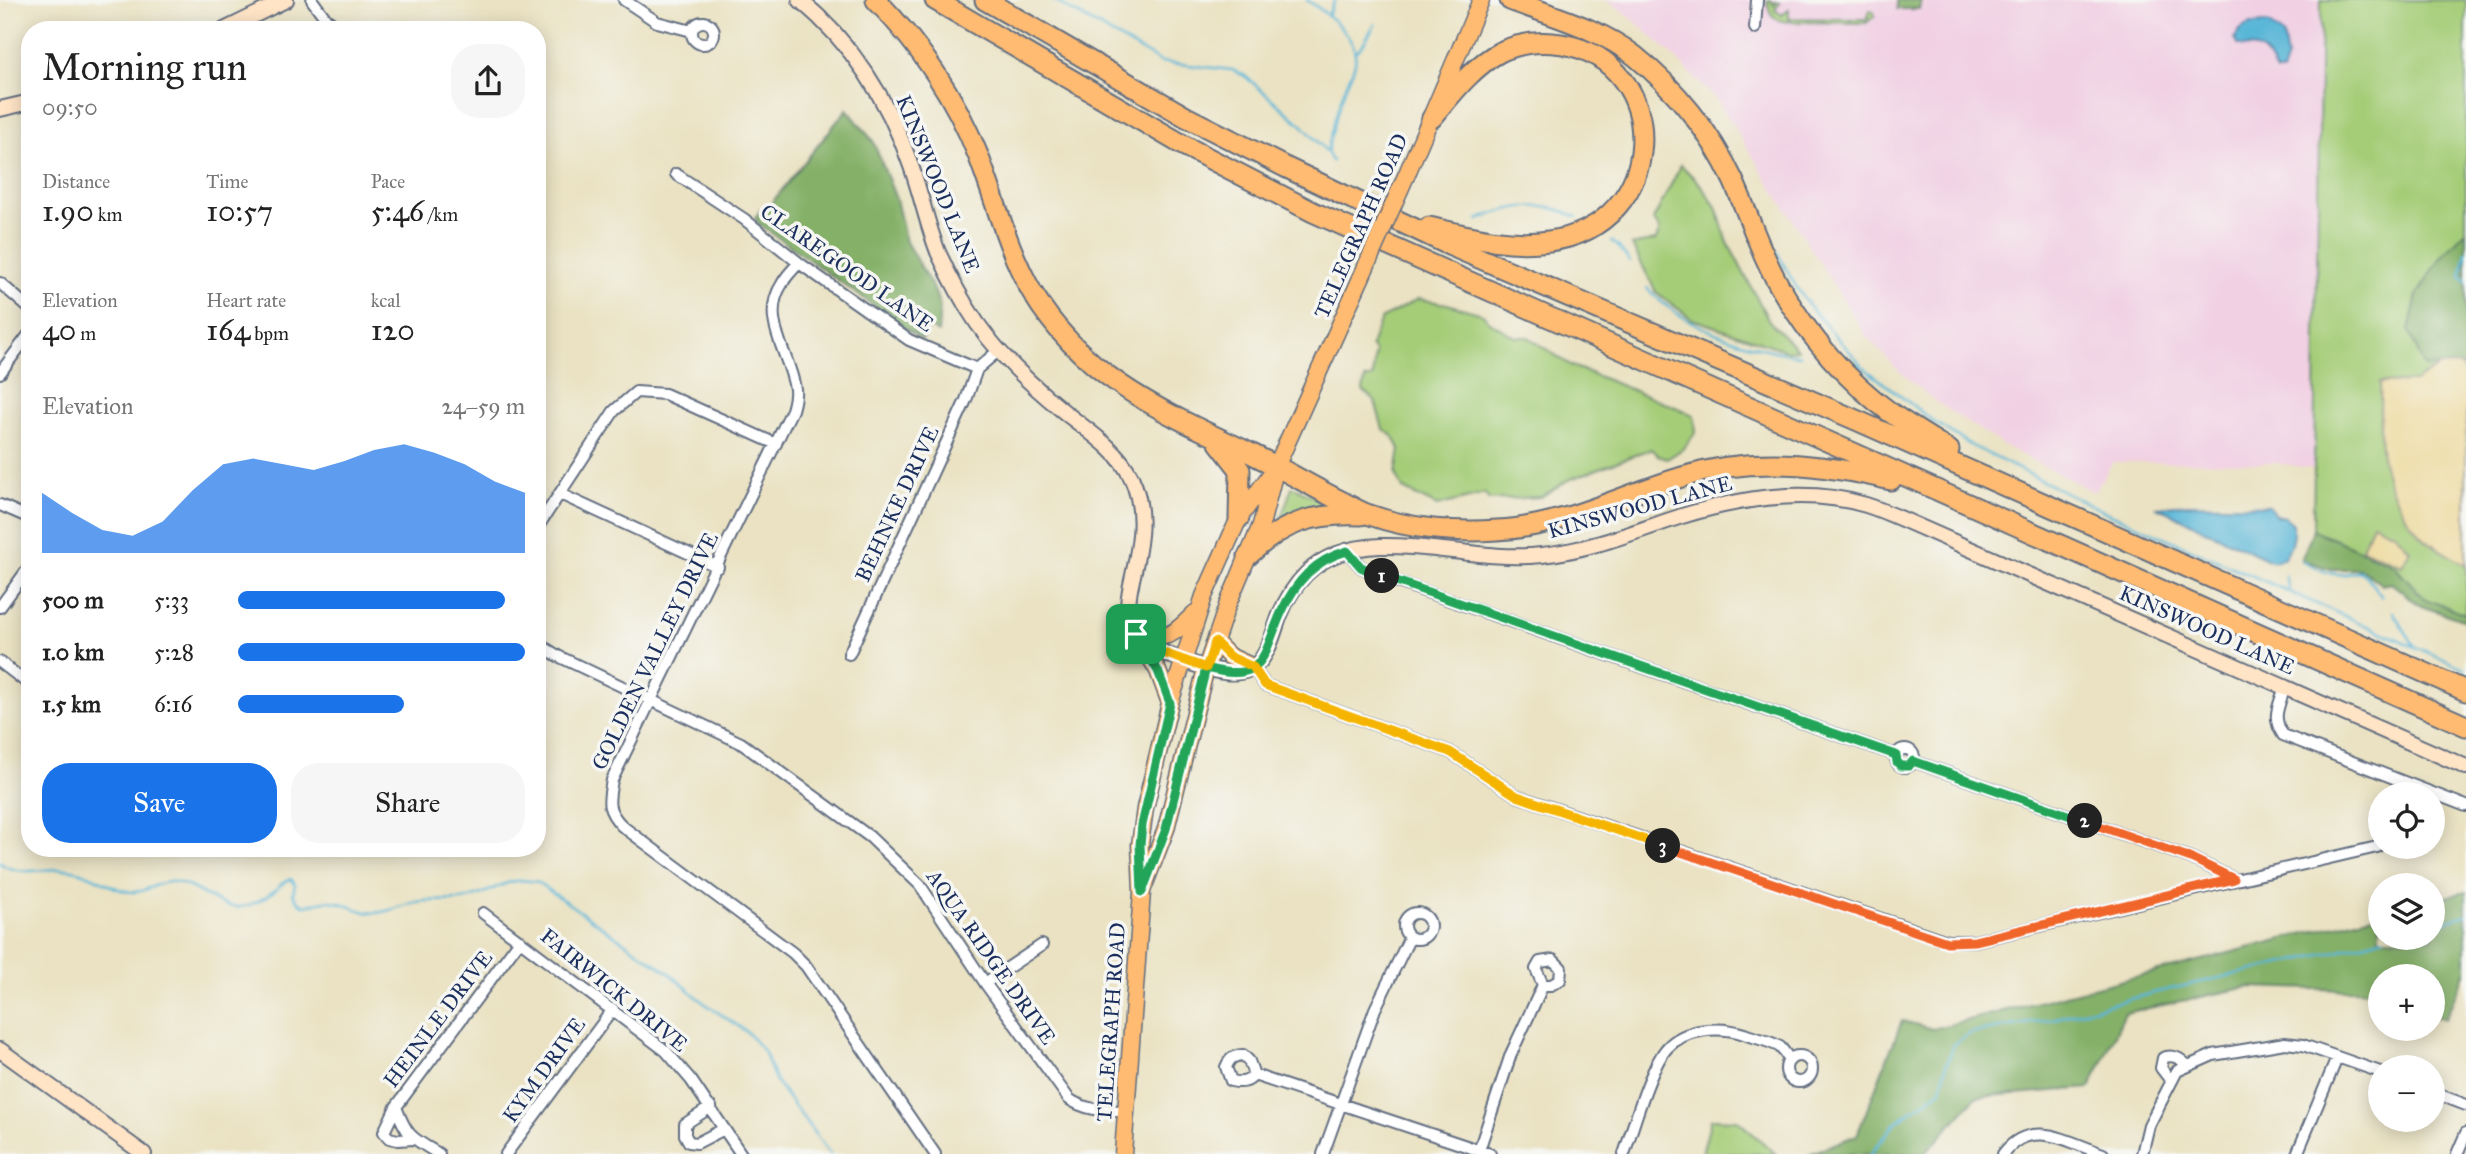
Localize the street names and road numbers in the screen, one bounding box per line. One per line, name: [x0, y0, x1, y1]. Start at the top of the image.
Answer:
street label: KINSWOOD LANE: [890, 91, 986, 277]
street label: TELEGRAPH ROAD: [1308, 129, 1414, 323]
street label: CLAREGOOD LANE: [755, 198, 939, 338]
street label: BEHNKE DRIVE: [850, 422, 944, 586]
street label: KINSWOOD LANE: [1545, 470, 1735, 544]
street label: GOLDEN VALLEY DRIVE: [586, 528, 724, 774]
street label: KINSWOOD LANE: [2115, 580, 2299, 680]
street label: AQUA RIDGE DRIVE: [920, 864, 1061, 1050]
street label: TELEGRAPH ROAD: [1091, 921, 1131, 1123]
street label: FAIRWICK DRIVE: [535, 923, 693, 1057]
street label: HEINLE DRIVE: [378, 945, 498, 1093]
street label: KYM DRIVE: [497, 1012, 591, 1128]

